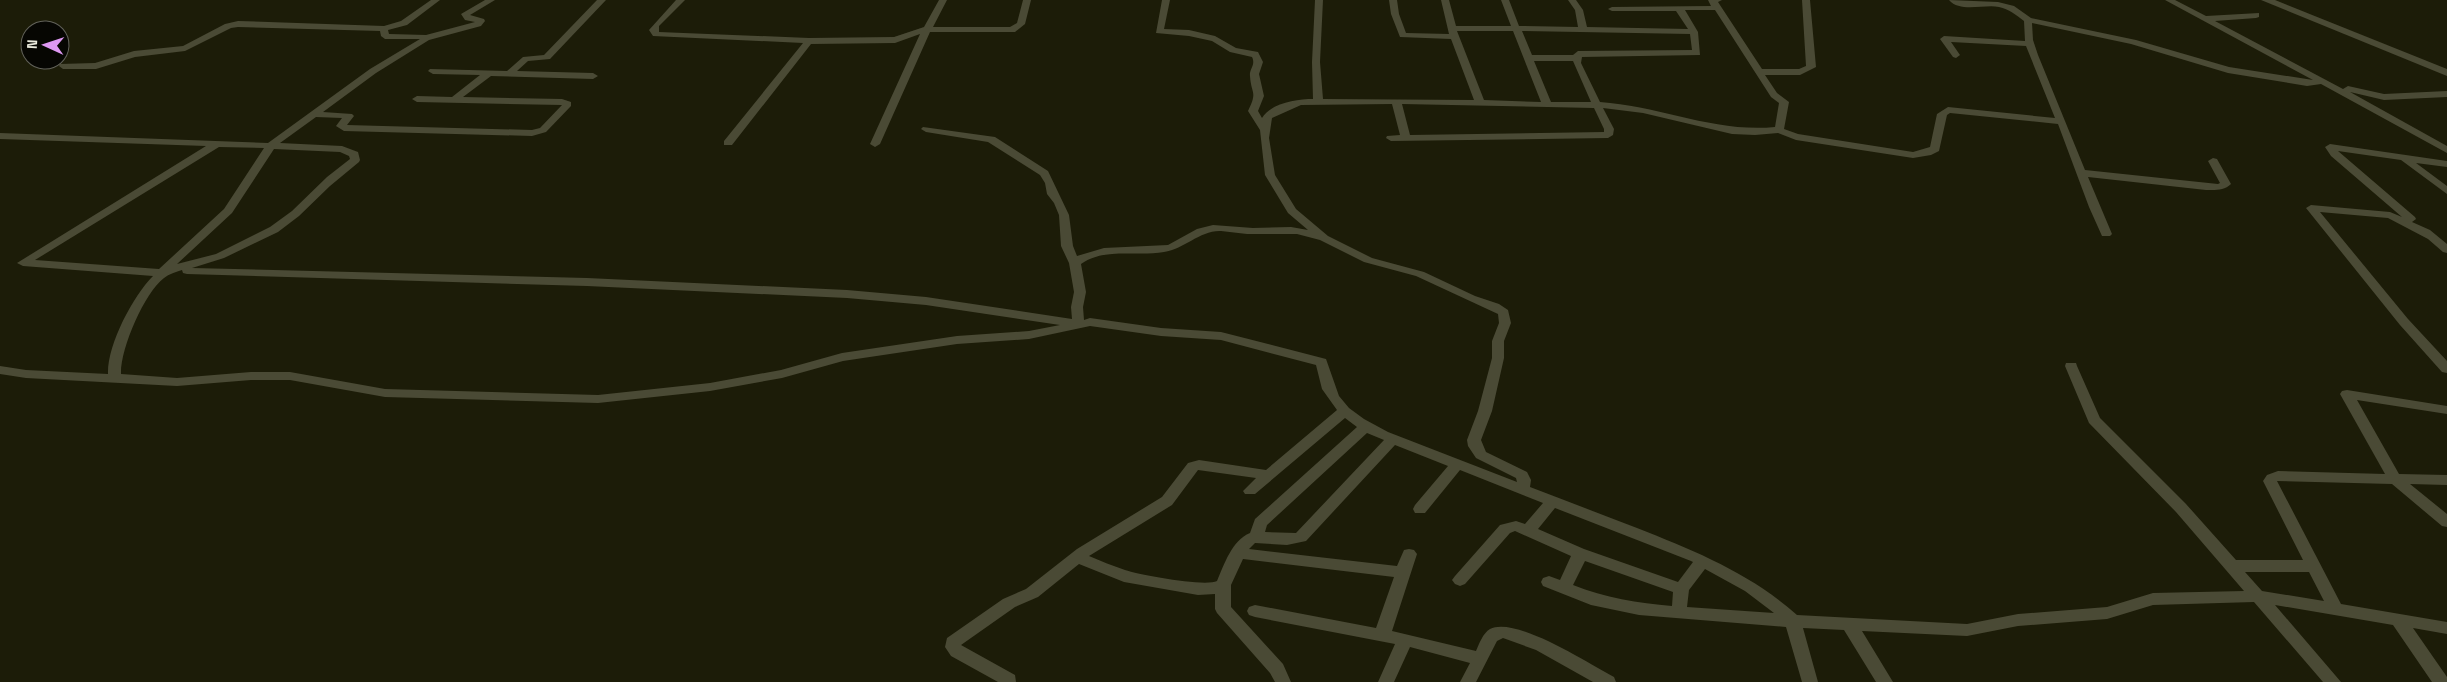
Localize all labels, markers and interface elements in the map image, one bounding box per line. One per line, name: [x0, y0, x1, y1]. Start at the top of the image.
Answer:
north arrow: [20, 20, 70, 70]
text: N: [23, 39, 41, 49]

